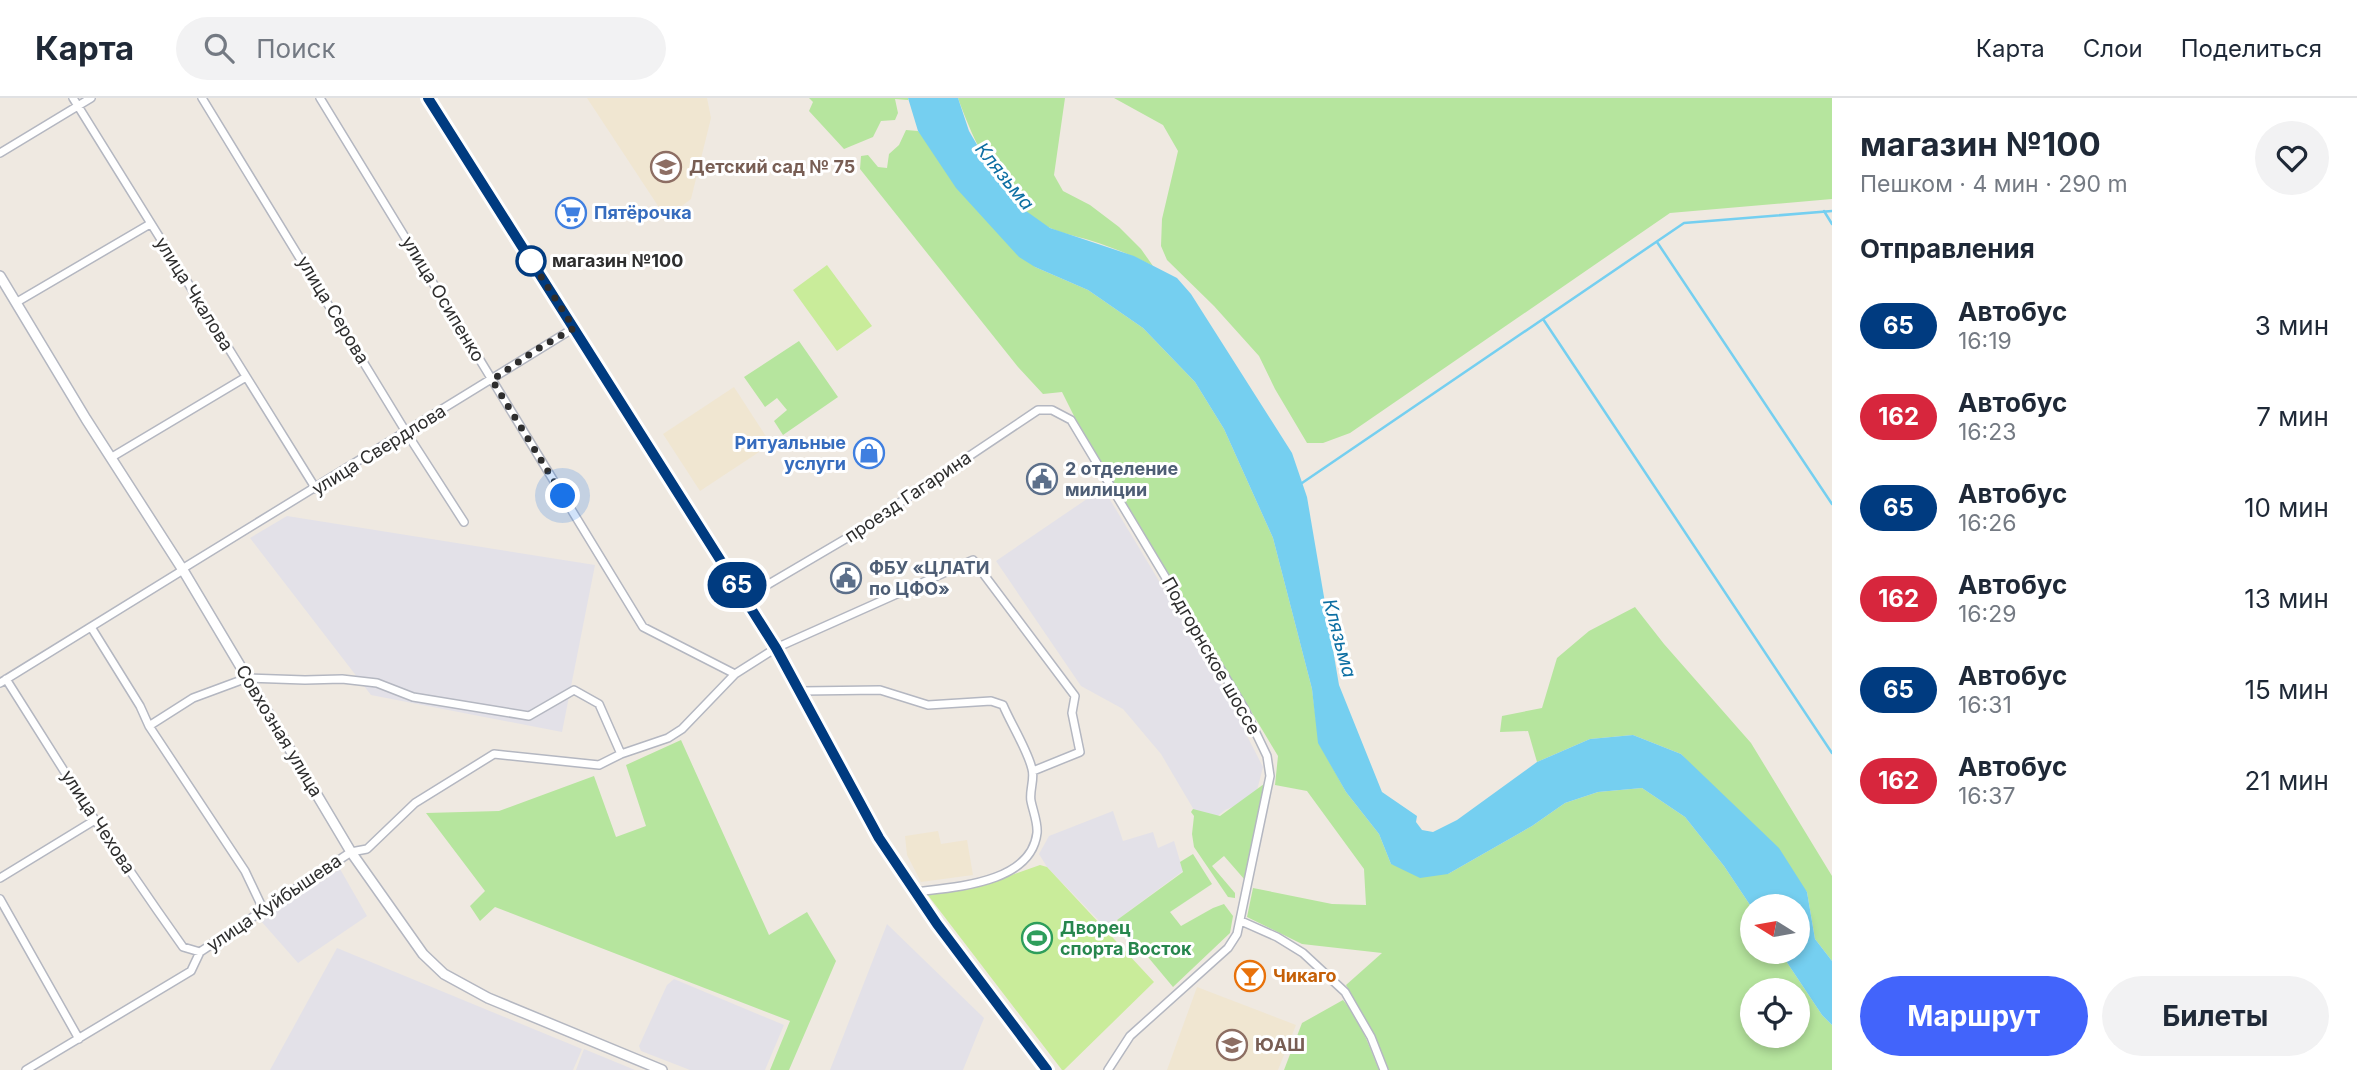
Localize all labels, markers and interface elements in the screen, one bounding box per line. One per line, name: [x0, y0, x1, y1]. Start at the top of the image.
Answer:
search box: [176, 17, 666, 80]
text: Карта: [35, 28, 134, 68]
icon: search: [200, 29, 238, 67]
text: Поиск: [256, 33, 335, 64]
text: Карта: [1976, 34, 2045, 63]
text: Слои: [2083, 34, 2143, 63]
text: Поделиться: [2181, 34, 2322, 63]
button: heart: [2255, 121, 2329, 195]
text: магазин №100: [1860, 124, 2101, 164]
water label: Клязьма: [970, 138, 1039, 215]
school or university icon: Детский сад № 75: [649, 150, 683, 184]
place label: Детский сад № 75: [689, 156, 855, 177]
text: Пешком · 4 мин · 290 m: [1860, 170, 2128, 198]
supermarket icon: Пятёрочка: [554, 196, 588, 230]
place label: Пятёрочка: [594, 202, 692, 223]
street label: улица Осипенко: [398, 232, 489, 365]
street label: улица Чкалова: [151, 233, 238, 354]
text: Отправления: [1860, 233, 2035, 264]
marker: магазин №100: [516, 246, 546, 276]
place label: магазин №100: [552, 250, 683, 271]
street label: улица Серова: [293, 252, 374, 367]
text: Автобус: [1958, 296, 2067, 327]
text: 3 мин: [2255, 310, 2329, 341]
text: 65: [1883, 311, 1914, 340]
text: 16:19: [1958, 327, 2012, 355]
text: Автобус: [1958, 387, 2067, 418]
street label: улица Свердлова: [308, 400, 450, 499]
text: 7 мин: [2256, 401, 2329, 432]
text: 162: [1878, 402, 1919, 431]
text: 16:23: [1958, 418, 2016, 446]
place label: Ритуальные услуги: [735, 432, 846, 474]
shop icon: Ритуальные услуги: [852, 436, 886, 470]
street label: проезд Гагарина: [841, 447, 975, 547]
place label: 2 отделение милиции: [1065, 458, 1179, 500]
public building icon: 2 отделение милиции: [1025, 462, 1059, 496]
your location: [545, 478, 580, 513]
text: Автобус: [1958, 478, 2067, 509]
text: 10 мин: [2244, 492, 2329, 523]
text: 65: [1883, 493, 1914, 522]
text: 16:26: [1958, 509, 2017, 537]
place label: ФБУ «ЦЛАТИ по ЦФО»: [869, 557, 990, 599]
public building icon: ФБУ «ЦЛАТИ по ЦФО»: [829, 561, 863, 595]
line badge: 65: [706, 562, 768, 608]
text: Автобус: [1958, 569, 2067, 600]
text: 65: [722, 570, 752, 599]
street label: Подгорнское шоссе: [1158, 573, 1265, 738]
text: 13 мин: [2244, 583, 2329, 614]
text: 162: [1878, 584, 1919, 613]
water label: Клязьма: [1318, 596, 1361, 680]
text: 16:29: [1958, 600, 2017, 628]
text: Автобус: [1958, 660, 2067, 691]
street label: Совхозная улица: [232, 661, 327, 801]
text: 15 мин: [2245, 674, 2329, 705]
text: 65: [1883, 675, 1914, 704]
text: 16:31: [1958, 691, 2012, 719]
text: Автобус: [1958, 751, 2067, 782]
text: 21 мин: [2244, 765, 2329, 796]
street label: улица Чехова: [57, 766, 140, 878]
text: 162: [1878, 766, 1919, 795]
text: 16:37: [1958, 782, 2015, 810]
street label: улица Куйбышева: [202, 850, 345, 955]
north arrow: [1740, 894, 1810, 964]
map controls: [1740, 894, 1810, 1048]
place label: Дворец спорта Восток: [1060, 917, 1192, 959]
sports icon: Дворец спорта Восток: [1020, 921, 1054, 955]
bar icon: Чикаго: [1233, 959, 1267, 993]
place label: Чикаго: [1273, 965, 1337, 986]
button: Маршрут: [1860, 976, 2088, 1056]
button: Билеты: [2102, 976, 2329, 1056]
button: locate: [1740, 978, 1810, 1048]
school or university icon: ЮАШ: [1215, 1028, 1249, 1062]
place label: ЮАШ: [1255, 1034, 1305, 1055]

